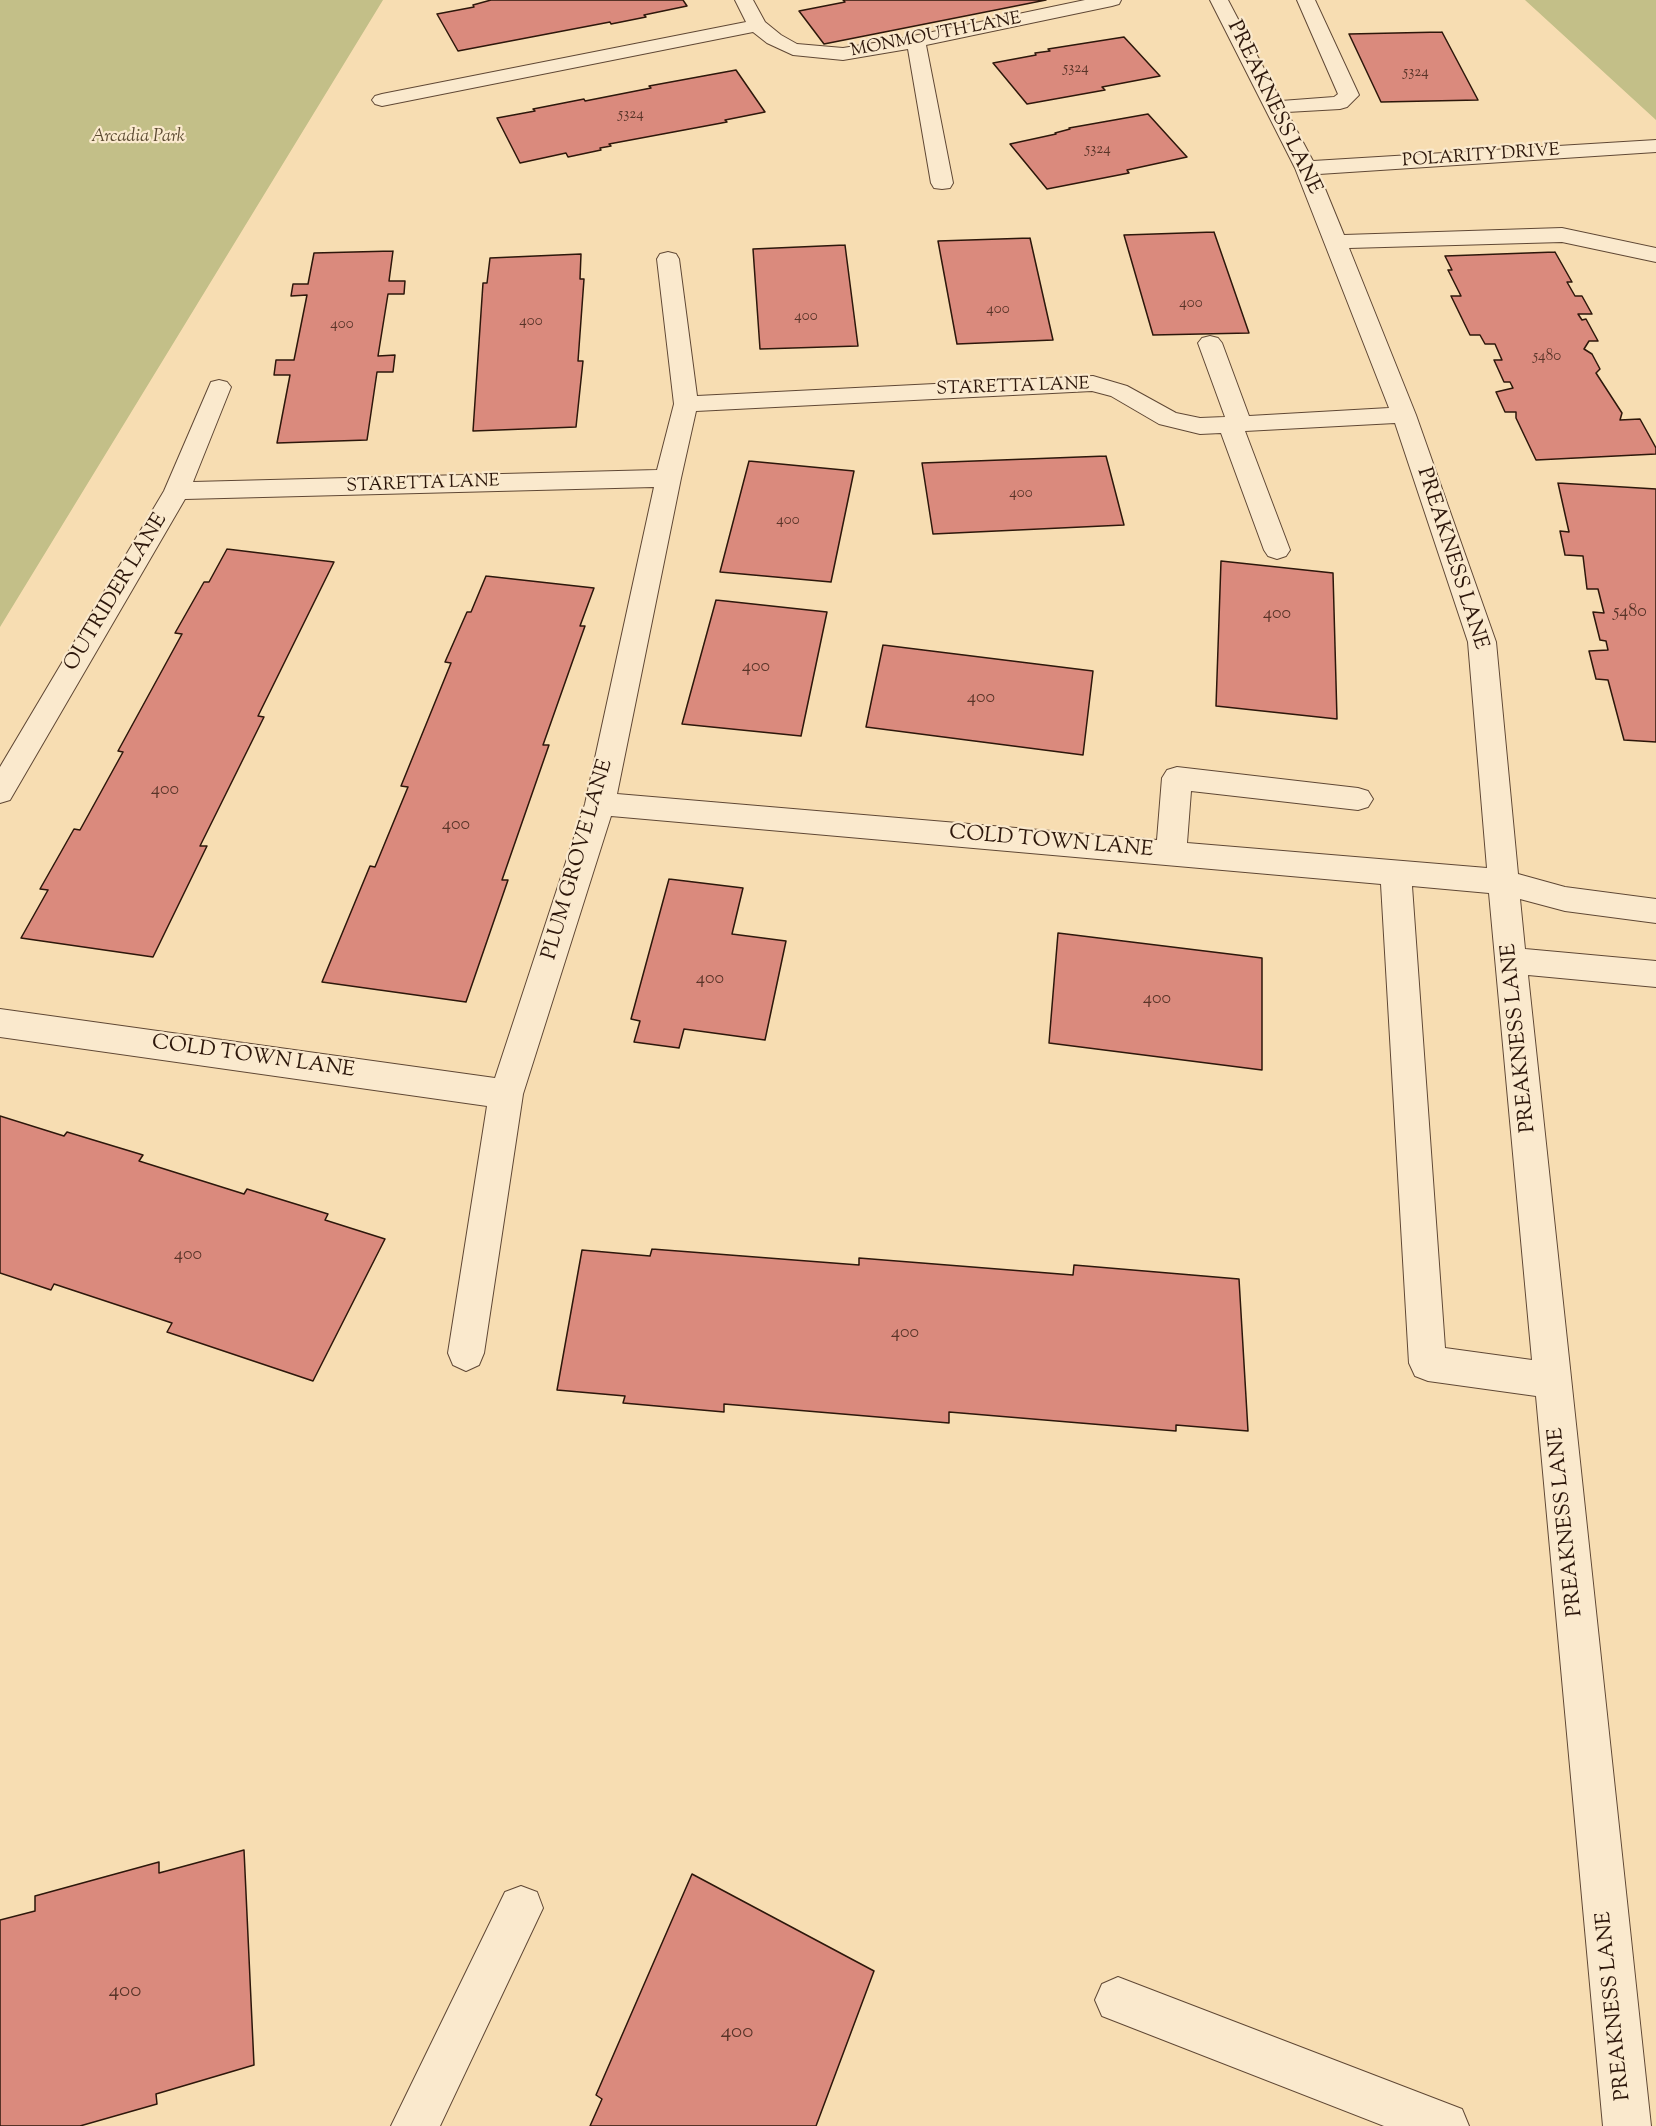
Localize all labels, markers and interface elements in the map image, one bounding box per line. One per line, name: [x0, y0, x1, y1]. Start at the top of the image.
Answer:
street label: MONMOUTH LANE: [849, 9, 1023, 63]
street label: PREAKNESS LANE: [1220, 17, 1326, 199]
house number: 5324: [1063, 60, 1089, 78]
house number: 5324: [1403, 64, 1429, 82]
house number: 5324: [618, 106, 644, 124]
park label: Arcadia Park: [91, 127, 185, 149]
house number: 5324: [1085, 141, 1111, 159]
street label: POLARITY DRIVE: [1402, 141, 1560, 173]
house number: 400: [1179, 295, 1203, 313]
house number: 400: [986, 301, 1010, 319]
house number: 400: [794, 308, 818, 326]
house number: 400: [519, 313, 543, 331]
house number: 400: [330, 316, 354, 334]
house number: 5480: [1533, 348, 1561, 366]
street label: STARETTA LANE: [936, 375, 1090, 401]
street label: PREAKNESS LANE: [1410, 465, 1492, 653]
street label: STARETTA LANE: [346, 472, 500, 498]
house number: 400: [1009, 485, 1033, 503]
street label: OUTRIDER LANE: [60, 509, 174, 677]
house number: 400: [776, 512, 800, 530]
house number: 5480: [1613, 602, 1647, 624]
house number: 400: [1263, 604, 1291, 626]
house number: 400: [742, 657, 770, 679]
house number: 400: [967, 688, 995, 710]
street label: PLUM GROVE LANE: [538, 757, 620, 963]
house number: 400: [151, 780, 179, 802]
house number: 400: [442, 815, 470, 837]
street label: COLD TOWN LANE: [948, 822, 1154, 864]
street label: PREAKNESS LANE: [1498, 942, 1542, 1134]
house number: 400: [696, 969, 724, 991]
house number: 400: [1143, 989, 1171, 1011]
street label: COLD TOWN LANE: [150, 1031, 356, 1085]
house number: 400: [174, 1245, 202, 1267]
house number: 400: [891, 1323, 919, 1345]
street label: PREAKNESS LANE: [1545, 1426, 1589, 1618]
street label: PREAKNESS LANE: [1593, 1910, 1637, 2102]
house number: 400: [109, 1979, 141, 2005]
house number: 400: [721, 2020, 753, 2046]

